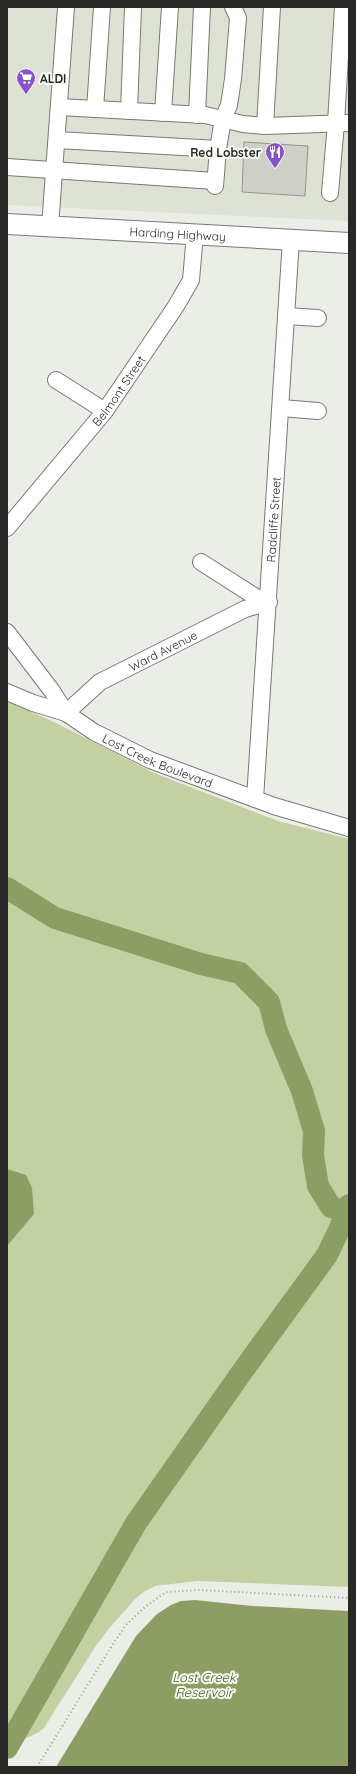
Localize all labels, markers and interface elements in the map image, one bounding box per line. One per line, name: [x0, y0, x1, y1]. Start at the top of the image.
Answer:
supermarket icon: ALDI: [15, 67, 37, 95]
place label: ALDI: [40, 71, 66, 86]
restaurant icon: Red Lobster: [264, 141, 286, 169]
place label: Red Lobster: [190, 145, 261, 160]
street label: Harding Highway: [129, 223, 226, 244]
street label: Belmont Street: [88, 352, 148, 429]
street label: Radcliffe Street: [263, 476, 283, 563]
street label: Ward Avenue: [126, 627, 200, 674]
street label: Lost Creek Boulevard: [100, 730, 215, 790]
water label: Lost Creek Reservoir: [172, 1669, 237, 1700]

